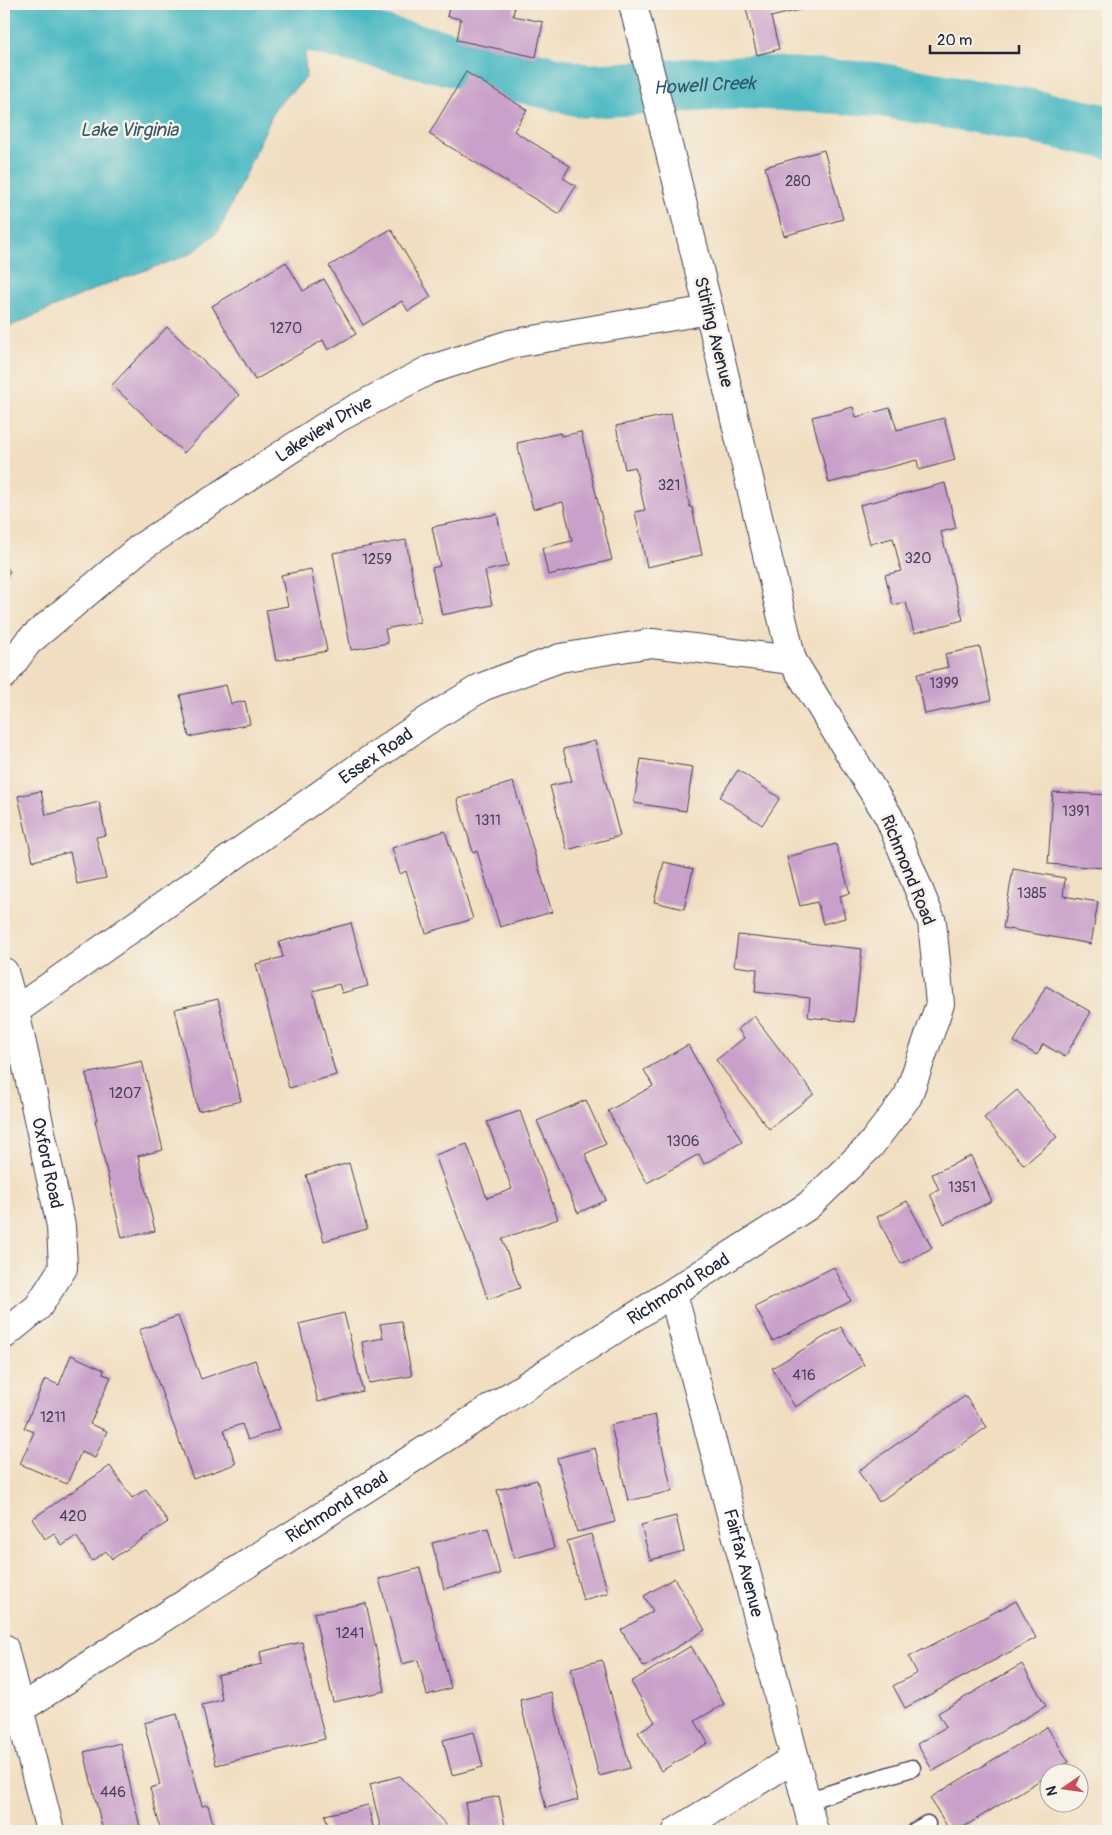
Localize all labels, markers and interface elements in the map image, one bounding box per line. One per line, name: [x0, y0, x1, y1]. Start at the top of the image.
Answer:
scale bar: [930, 22, 1018, 54]
text: 20 m: [937, 31, 972, 50]
water label: Howell Creek: [653, 71, 758, 100]
water label: Lake Virginia: [80, 118, 179, 142]
house number: 280: [785, 172, 811, 191]
street label: Stirling Avenue: [689, 274, 738, 390]
house number: 1270: [270, 319, 302, 338]
street label: Lakeview Drive: [271, 391, 376, 468]
house number: 321: [658, 476, 680, 495]
house number: 320: [904, 549, 932, 568]
house number: 1259: [362, 550, 392, 569]
house number: 1399: [929, 674, 959, 693]
street label: Essex Road: [335, 723, 417, 790]
house number: 1391: [1062, 802, 1090, 821]
house number: 1311: [475, 811, 501, 830]
street label: Richmond Road: [875, 812, 940, 929]
house number: 1385: [1017, 884, 1047, 903]
house number: 1207: [109, 1084, 141, 1103]
street label: Oxford Road: [26, 1116, 68, 1211]
house number: 1306: [666, 1132, 700, 1151]
house number: 1351: [948, 1178, 976, 1197]
street label: Richmond Road: [623, 1248, 734, 1330]
house number: 416: [792, 1366, 816, 1385]
house number: 1211: [40, 1408, 66, 1427]
street label: Richmond Road: [282, 1466, 393, 1548]
street label: Fairfax Avenue: [718, 1506, 768, 1620]
house number: 420: [59, 1507, 87, 1526]
house number: 1241: [336, 1624, 364, 1643]
north arrow: [1040, 1762, 1090, 1812]
house number: 446: [100, 1783, 126, 1802]
text: N: [1042, 1784, 1061, 1797]

